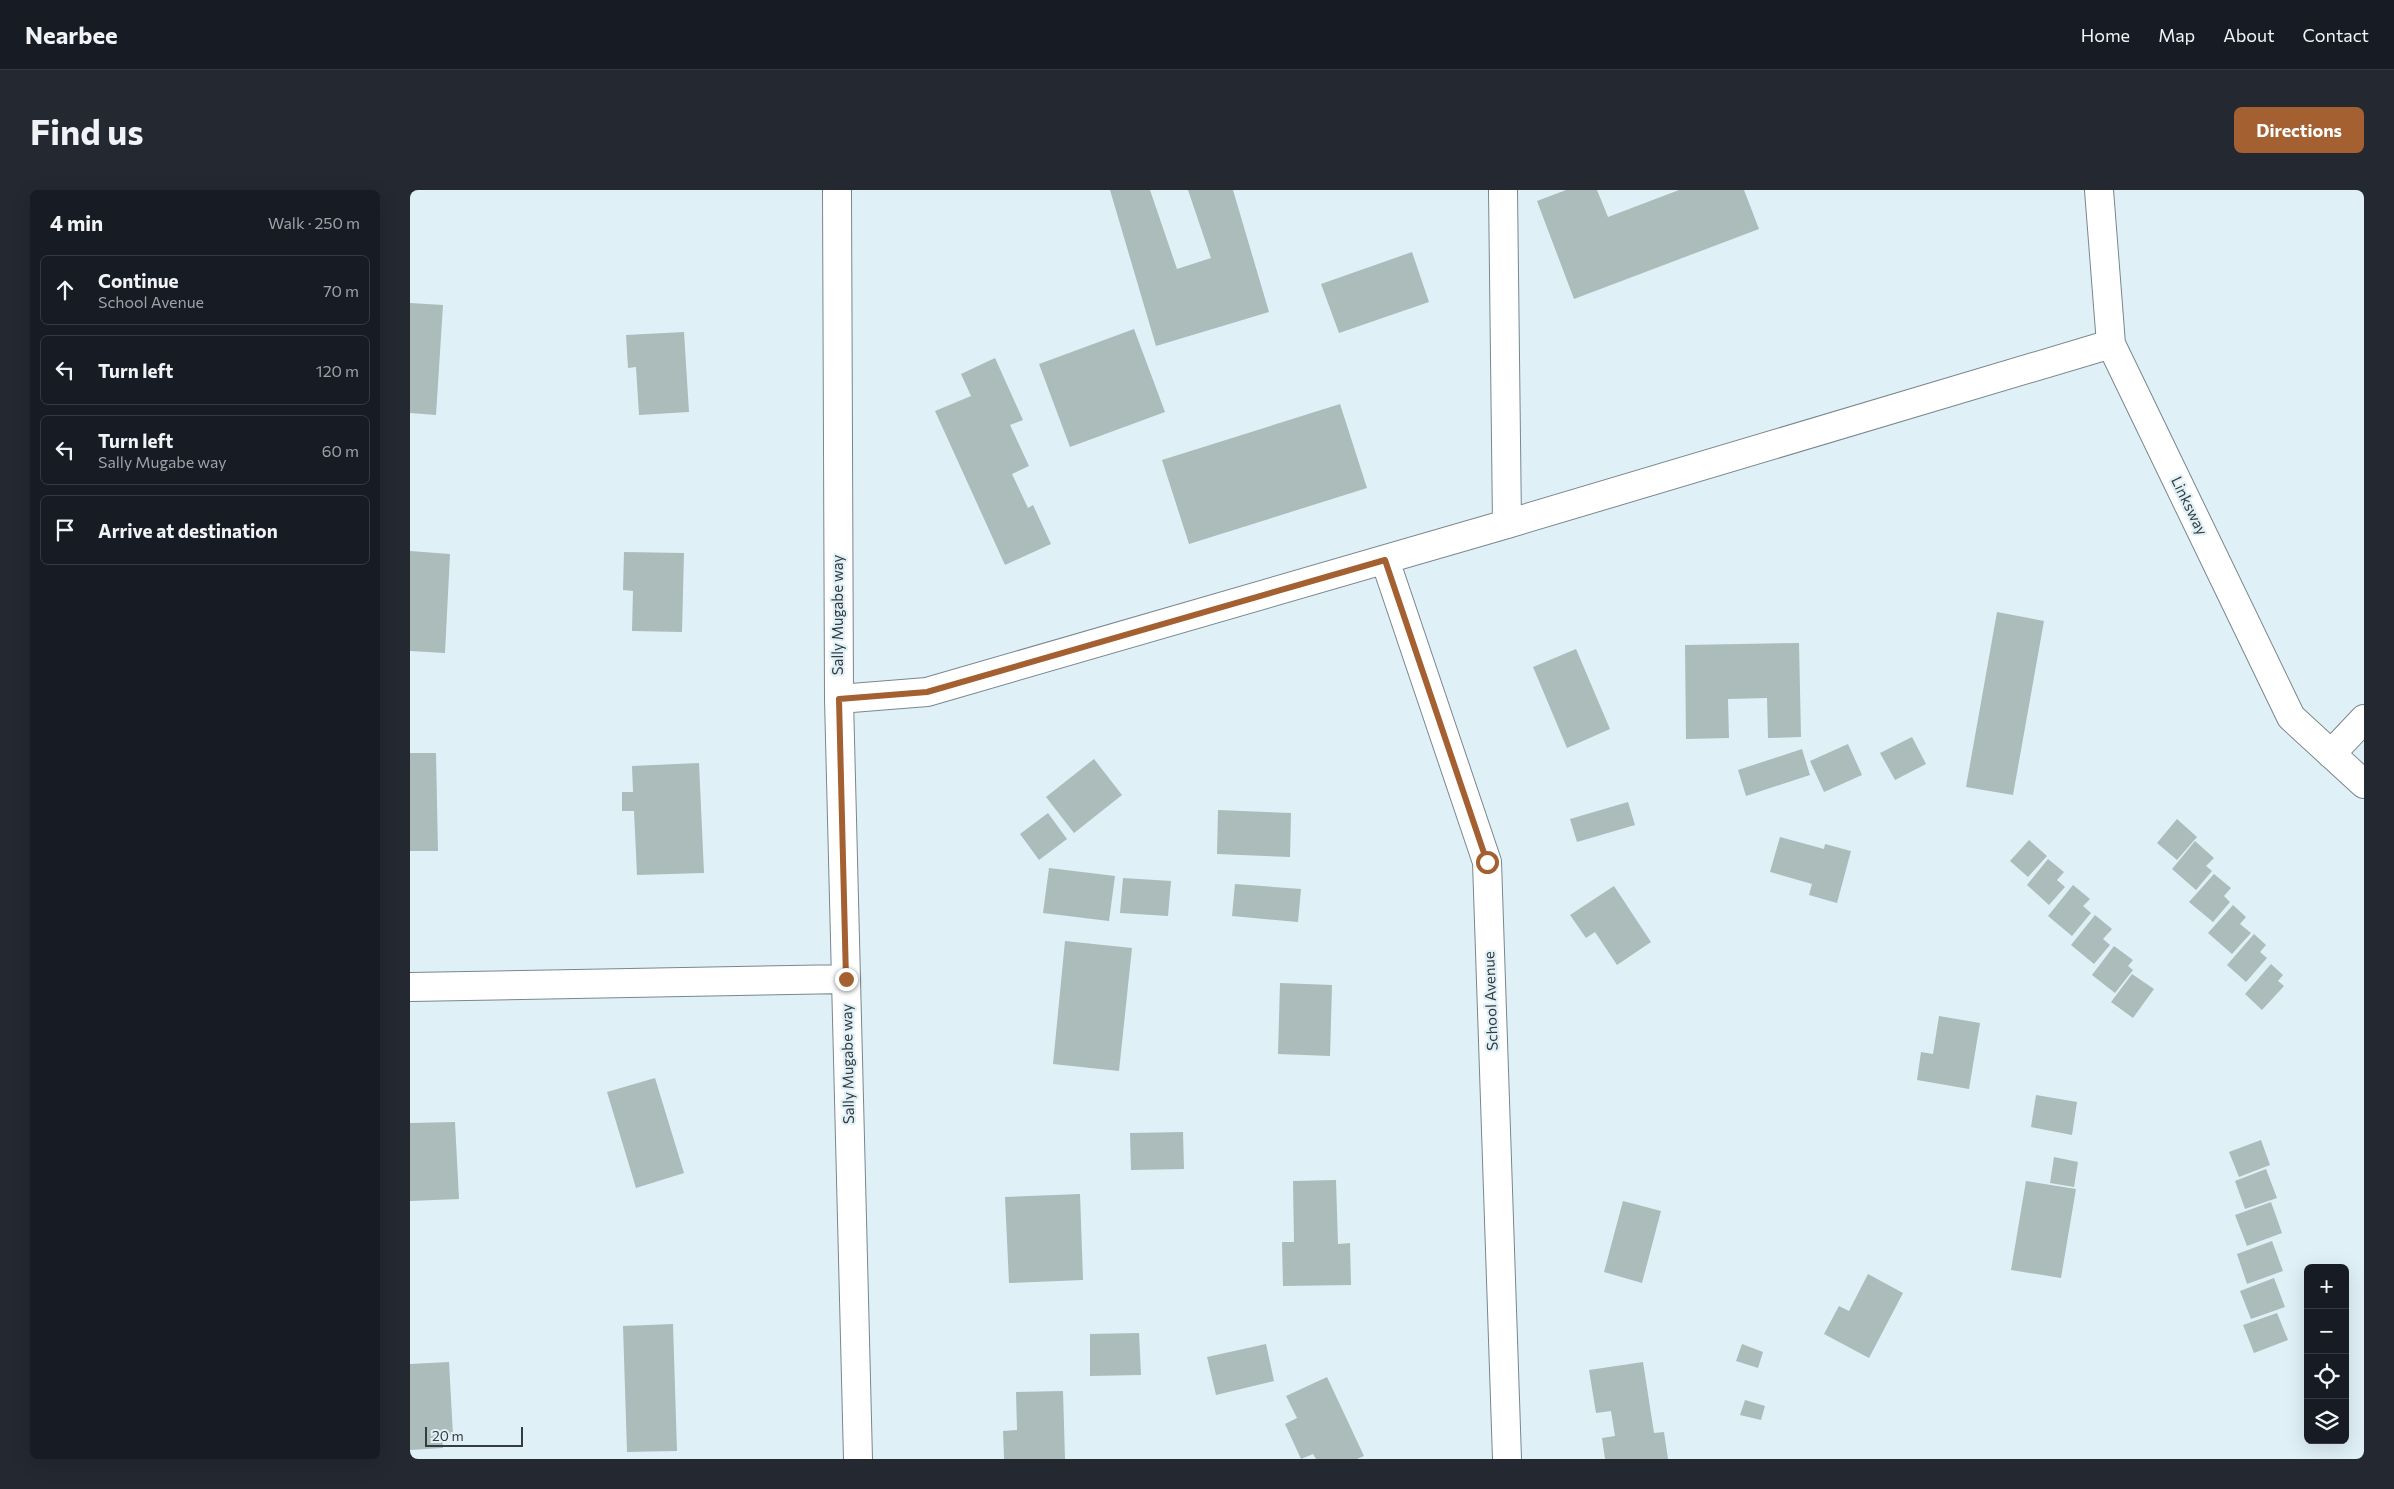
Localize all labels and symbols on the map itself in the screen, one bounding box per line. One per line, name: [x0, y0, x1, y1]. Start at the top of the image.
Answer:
street label: Linksway: [2168, 473, 2212, 538]
street label: Sally Mugabe way: [828, 555, 846, 675]
route start: [1476, 851, 1499, 874]
street label: School Avenue: [1479, 951, 1501, 1051]
route end: [835, 968, 858, 991]
street label: Sally Mugabe way: [837, 1003, 857, 1124]
scale bar: [425, 1424, 522, 1447]

